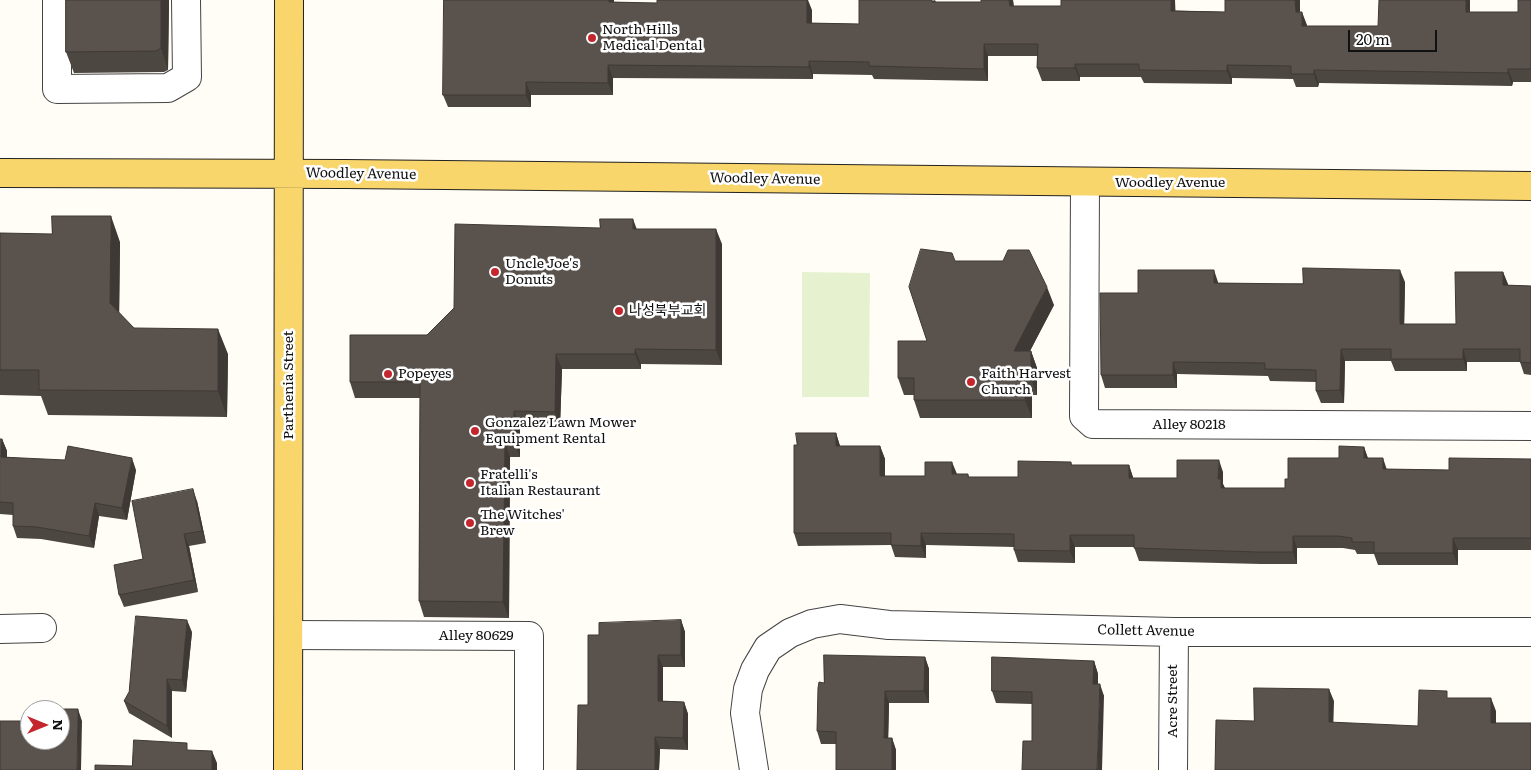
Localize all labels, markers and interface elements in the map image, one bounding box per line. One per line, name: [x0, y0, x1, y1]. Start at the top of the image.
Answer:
scale bar: [1351, 20, 1440, 52]
place label: North Hills Medical Dental: [602, 22, 703, 54]
text: 20 m: [1356, 27, 1390, 50]
marker: North Hills Medical Dental: [586, 32, 598, 44]
street label: Woodley Avenue: [306, 165, 416, 183]
street label: Woodley Avenue: [710, 170, 820, 188]
street label: Woodley Avenue: [1115, 175, 1225, 191]
place label: Uncle Joe's Donuts: [505, 256, 578, 288]
marker: Uncle Joe's Donuts: [489, 266, 501, 278]
place label: 나성북부교회: [629, 303, 706, 319]
marker: 나성북부교회: [613, 305, 625, 317]
street label: Parthenia Street: [281, 331, 297, 439]
place label: Popeyes: [398, 366, 451, 382]
place label: Faith Harvest Church: [981, 366, 1071, 398]
marker: Popeyes: [382, 368, 394, 380]
marker: Faith Harvest Church: [965, 376, 977, 388]
place label: Gonzalez Lawn Mower Equipment Rental: [485, 415, 636, 448]
street label: Alley 80218: [1152, 417, 1226, 433]
marker: Gonzalez Lawn Mower Equipment Rental: [469, 425, 481, 437]
place label: Fratelli's Italian Restaurant: [480, 467, 600, 500]
marker: Fratelli's Italian Restaurant: [464, 477, 476, 489]
place label: The Witches' Brew: [480, 507, 565, 540]
marker: The Witches' Brew: [464, 517, 476, 529]
street label: Collett Avenue: [1097, 622, 1195, 640]
street label: Alley 80629: [438, 628, 514, 644]
street label: Acre Street: [1165, 664, 1181, 738]
north arrow: [20, 700, 70, 750]
text: N: [49, 719, 69, 731]

